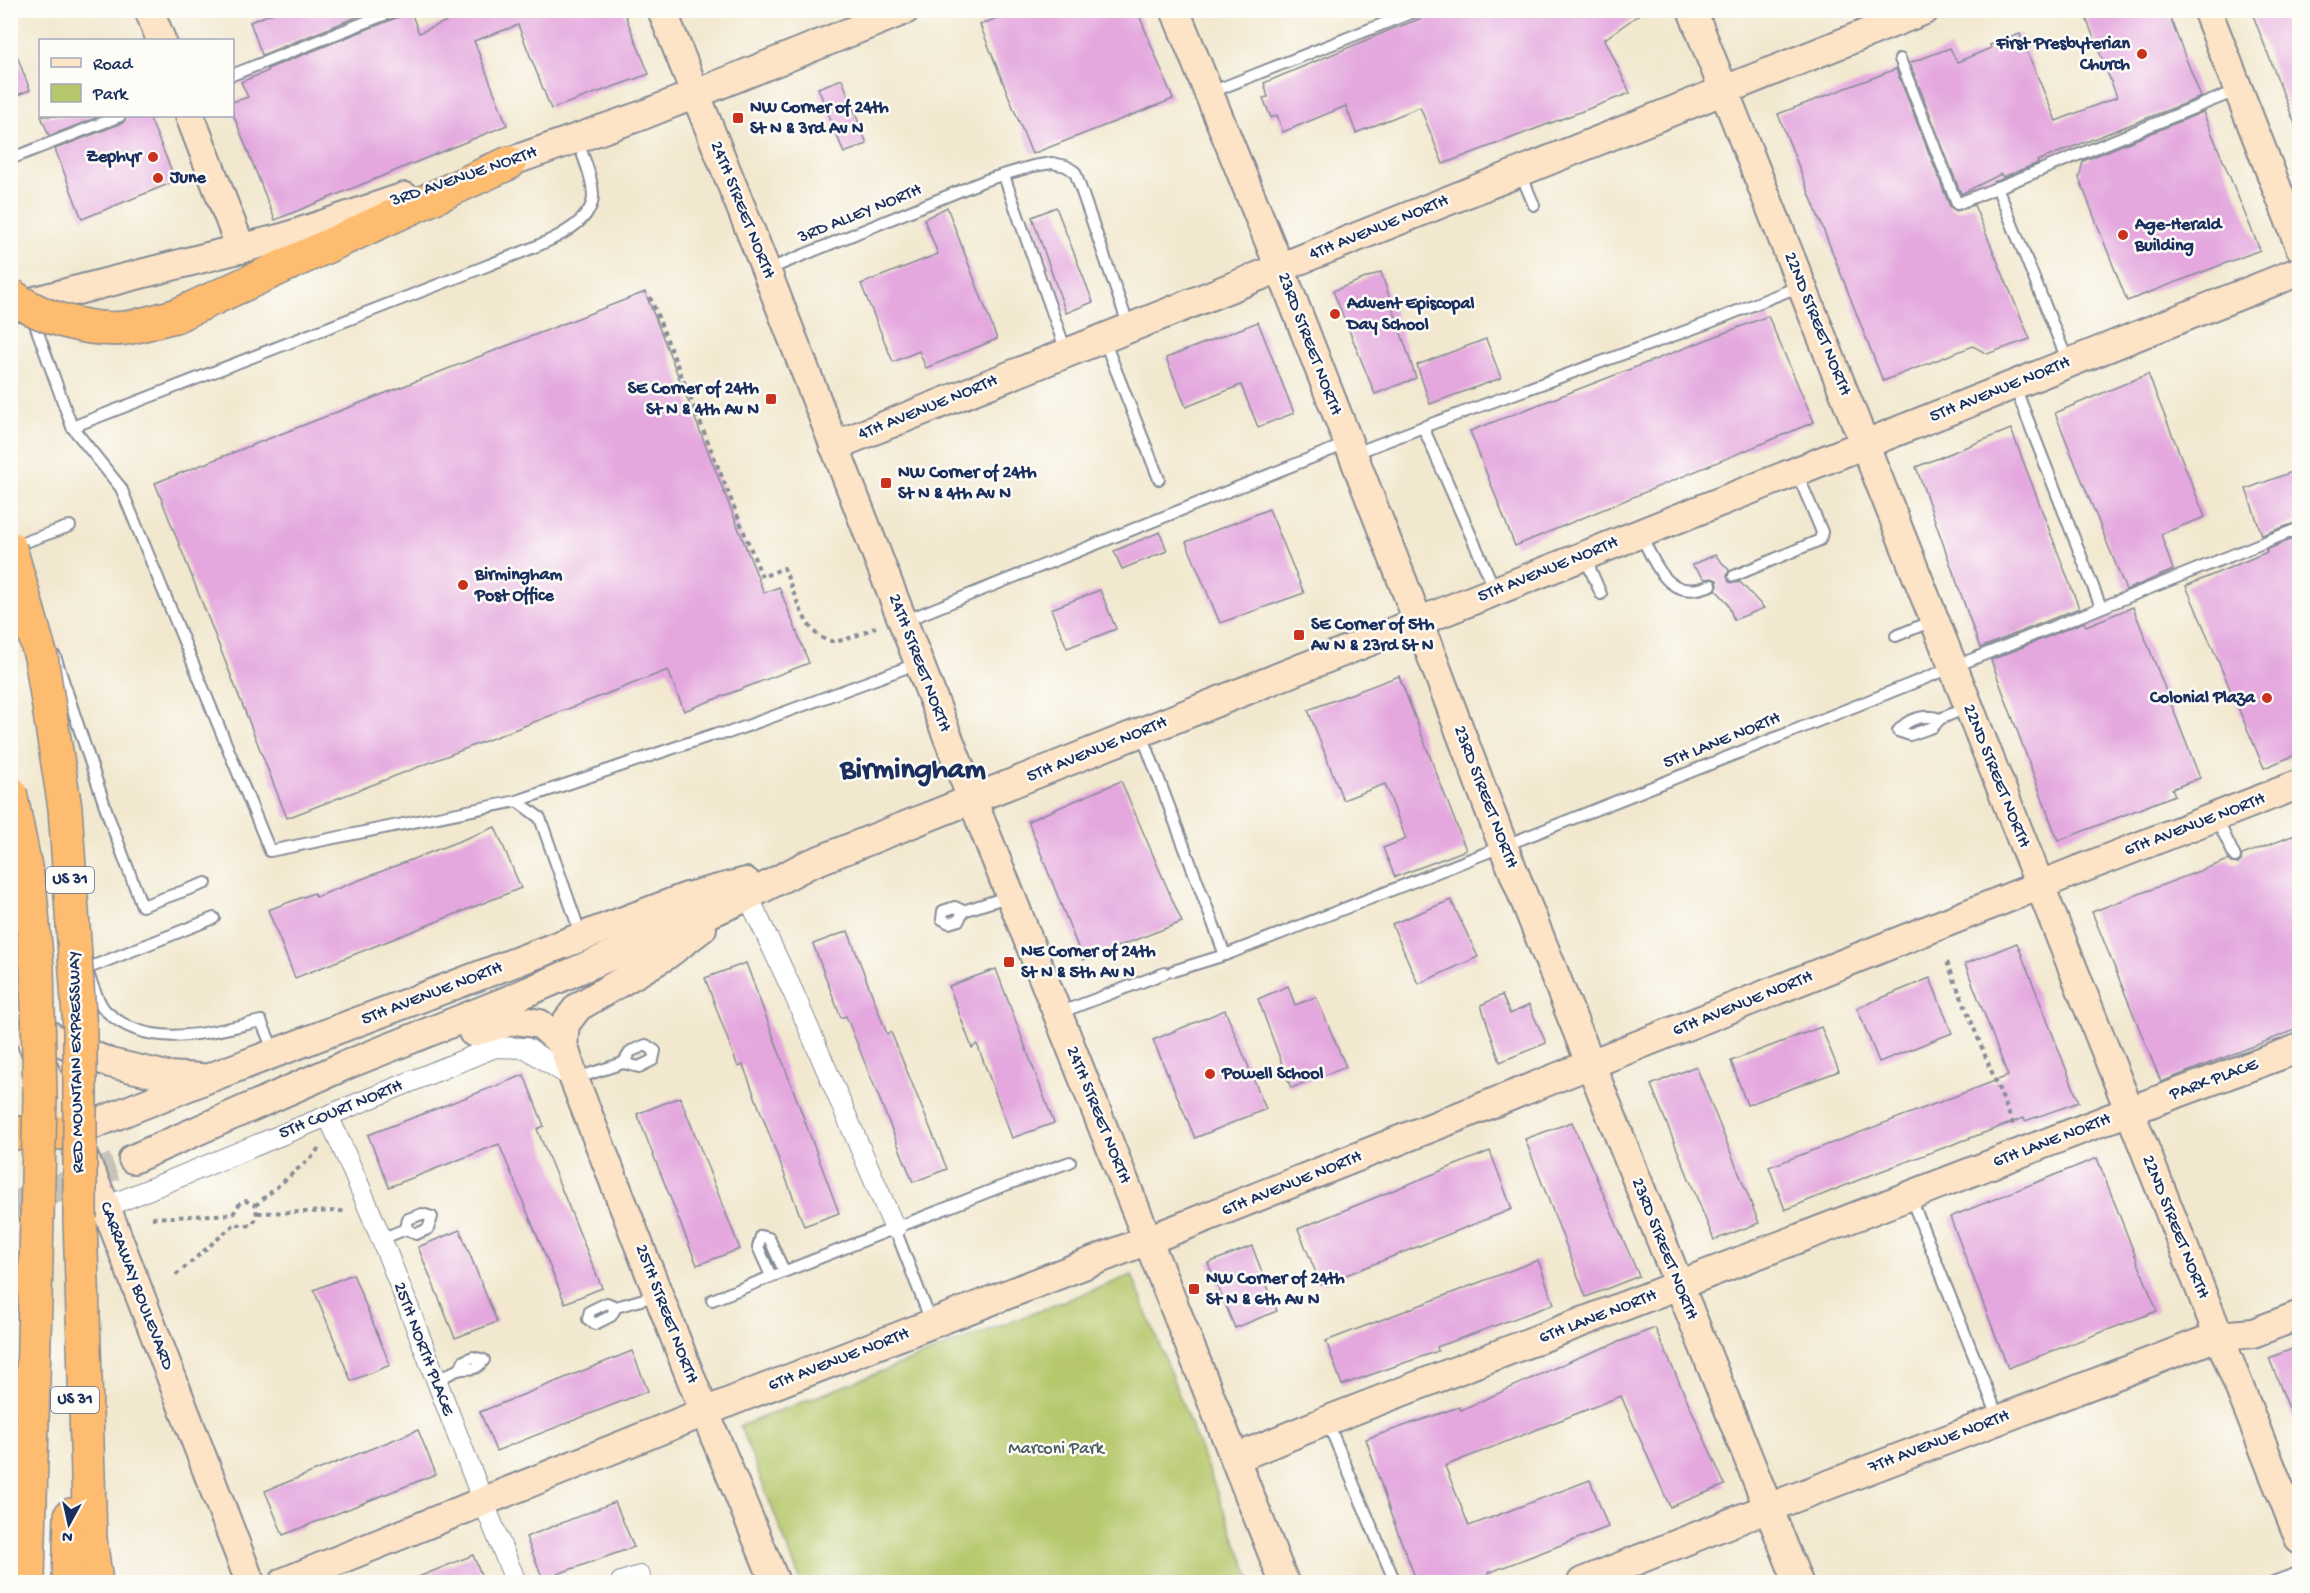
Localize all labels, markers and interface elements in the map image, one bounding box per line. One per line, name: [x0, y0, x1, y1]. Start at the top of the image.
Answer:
place label: First Presbyterian Church: [1995, 34, 2130, 76]
legend: [39, 39, 234, 117]
marker: First Presbyterian Church: [2135, 47, 2149, 61]
text: Road: [93, 55, 134, 76]
text: Park: [92, 85, 129, 106]
place label: NW Corner of 24th St N & 3rd Av N: [750, 98, 889, 140]
marker: NW Corner of 24th St N & 3rd Av N: [731, 111, 745, 125]
street label: 24TH STREET NORTH: [705, 138, 779, 282]
street label: 3RD AVENUE NORTH: [387, 142, 541, 212]
place label: Zephyr: [86, 147, 144, 168]
marker: Zephyr: [146, 150, 160, 164]
place label: June: [169, 168, 207, 189]
marker: June: [151, 171, 165, 185]
street label: 3RD ALLEY NORTH: [794, 179, 926, 249]
street label: 4TH AVENUE NORTH: [1306, 190, 1453, 266]
place label: Age-Herald Building: [2134, 215, 2224, 257]
marker: Age-Herald Building: [2116, 228, 2130, 242]
street label: 22ND STREET NORTH: [1779, 249, 1856, 400]
street label: 23RD STREET NORTH: [1272, 270, 1346, 419]
place label: Advent Episcopal Day School: [1345, 294, 1474, 336]
marker: Advent Episcopal Day School: [1328, 307, 1342, 321]
street label: 5TH AVENUE NORTH: [1927, 352, 2074, 428]
street label: 4TH AVENUE NORTH: [855, 370, 1002, 446]
place label: SE Corner of 24th St N & 4th Av N: [628, 379, 759, 421]
marker: SE Corner of 24th St N & 4th Av N: [764, 392, 778, 406]
place label: NW Corner of 24th St N & 4th Av N: [898, 463, 1037, 505]
marker: NW Corner of 24th St N & 4th Av N: [879, 476, 893, 490]
street label: 5TH AVENUE NORTH: [1475, 532, 1622, 608]
place label: Birmingham Post Office: [474, 565, 563, 607]
marker: Birmingham Post Office: [456, 578, 470, 592]
street label: 24TH STREET NORTH: [883, 591, 955, 736]
place label: SE Corner of 5th Av N & 23rd St N: [1310, 615, 1435, 657]
marker: SE Corner of 5th Av N & 23rd St N: [1292, 628, 1306, 642]
place label: Colonial Plaza: [2149, 688, 2256, 709]
marker: Colonial Plaza: [2260, 691, 2274, 705]
street label: 22ND STREET NORTH: [1958, 701, 2035, 852]
street label: 5TH LANE NORTH: [1660, 708, 1784, 774]
street label: 5TH AVENUE NORTH: [1024, 712, 1171, 788]
street label: 23RD STREET NORTH: [1448, 723, 1522, 872]
district label: Birmingham: [839, 754, 987, 789]
street label: 6TH AVENUE NORTH: [2122, 788, 2269, 862]
road number: US 31: [46, 867, 94, 893]
place label: NE Corner of 24th St N & 5th Av N: [1021, 942, 1156, 984]
street label: RED MOUNTAIN EXPRESSWAY: [65, 951, 89, 1173]
marker: NE Corner of 24th St N & 5th Av N: [1002, 955, 1016, 969]
street label: 5TH AVENUE NORTH: [358, 957, 506, 1031]
street label: 6TH AVENUE NORTH: [1670, 966, 1817, 1042]
street label: 24TH STREET NORTH: [1061, 1043, 1135, 1187]
street label: PARK PLACE: [2166, 1054, 2262, 1106]
place label: Powell School: [1221, 1064, 1324, 1085]
marker: Powell School: [1203, 1067, 1217, 1081]
street label: 5TH COURT NORTH: [276, 1075, 407, 1144]
street label: 6TH LANE NORTH: [1990, 1109, 2114, 1173]
street label: 6TH AVENUE NORTH: [1219, 1146, 1366, 1222]
street label: 22ND STREET NORTH: [2137, 1152, 2214, 1303]
street label: 23RD STREET NORTH: [1626, 1175, 1702, 1324]
street label: CARRAWAY BOULEVARD: [94, 1199, 178, 1373]
street label: 25TH STREET NORTH: [630, 1241, 702, 1387]
place label: NW Corner of 24th St N & 6th Av N: [1206, 1269, 1345, 1311]
street label: 25TH NORTH PLACE: [388, 1279, 458, 1419]
marker: NW Corner of 24th St N & 6th Av N: [1187, 1282, 1201, 1296]
street label: 6TH LANE NORTH: [1536, 1285, 1660, 1349]
street label: 6TH AVENUE NORTH: [766, 1323, 913, 1397]
road number: US 31: [51, 1387, 99, 1413]
street label: 7TH AVENUE NORTH: [1865, 1405, 2013, 1479]
park label: Marconi Park: [1008, 1439, 1106, 1460]
north arrow: [39, 1494, 99, 1554]
text: N: [60, 1525, 74, 1546]

